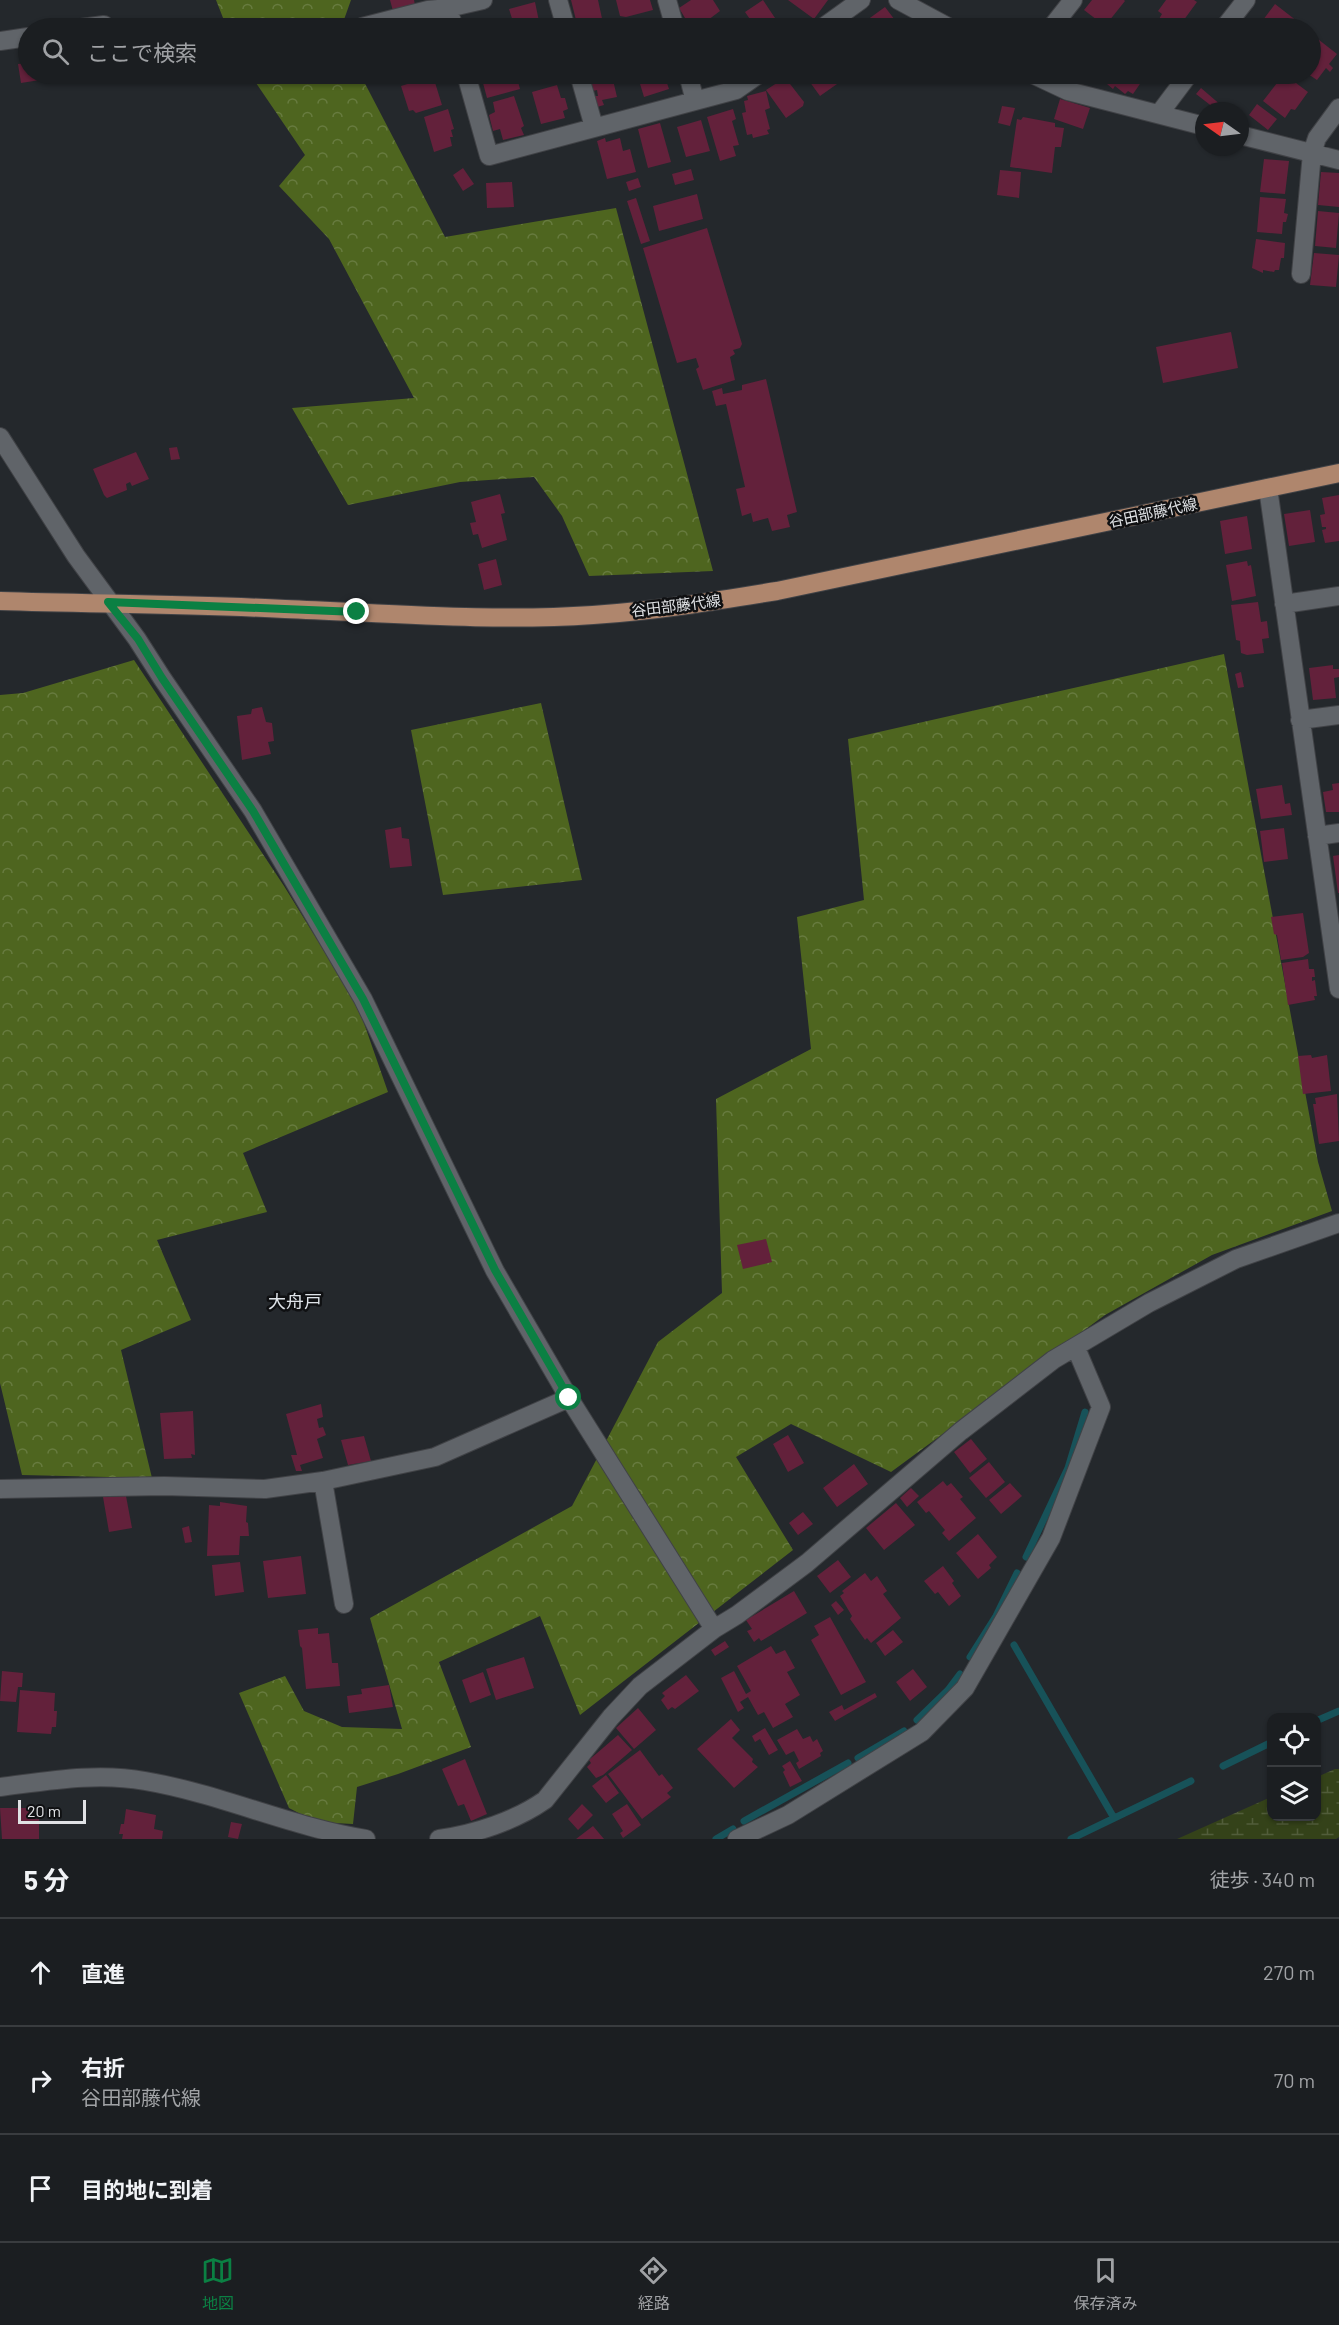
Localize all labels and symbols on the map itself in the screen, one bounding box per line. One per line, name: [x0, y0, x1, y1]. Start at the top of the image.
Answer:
north arrow: [1195, 102, 1249, 156]
street label: 谷田部藤代線: [1107, 494, 1199, 530]
street label: 谷田部藤代線: [630, 591, 722, 619]
route end: [343, 598, 369, 624]
district label: 大舟戸: [268, 1290, 322, 1312]
route start: [555, 1384, 581, 1410]
scale bar: [18, 1797, 86, 1824]

